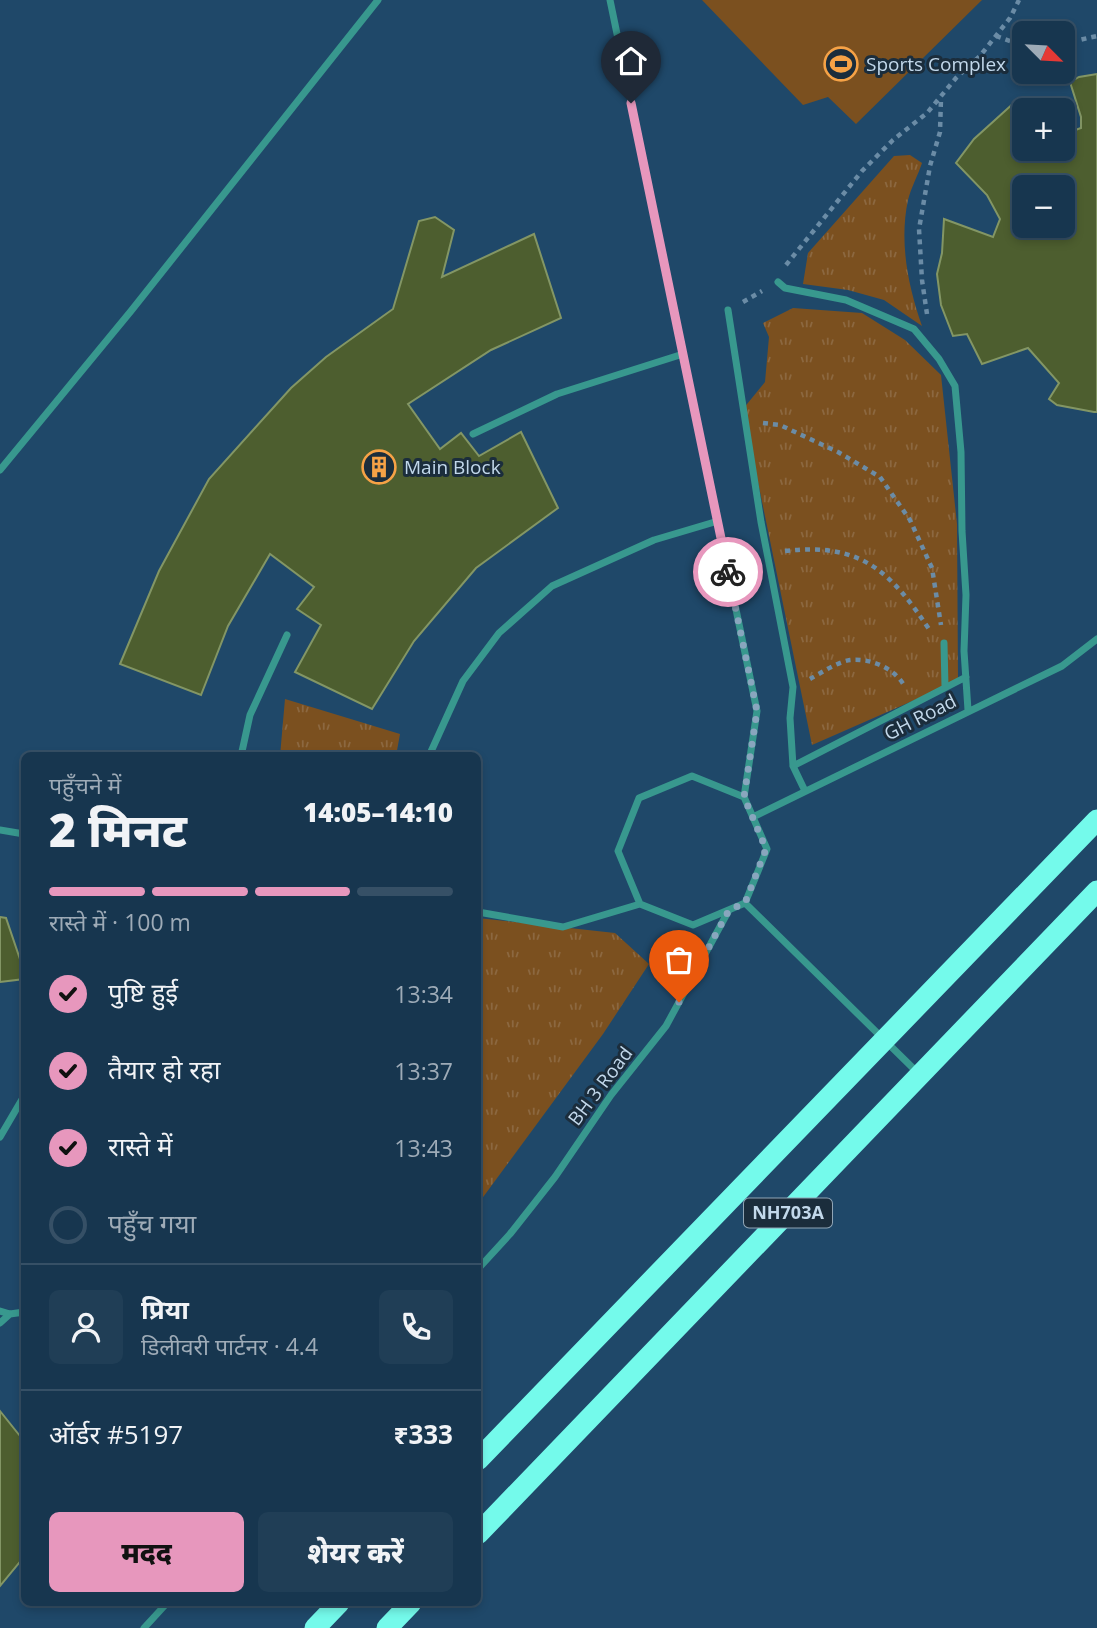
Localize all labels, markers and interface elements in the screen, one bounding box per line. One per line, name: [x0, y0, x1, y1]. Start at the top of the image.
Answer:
north arrow: [1012, 21, 1074, 84]
map controls: [1012, 21, 1075, 238]
pin: [601, 31, 661, 103]
icon: home: [612, 42, 650, 80]
sports icon: Sports Complex: [822, 45, 860, 83]
place label: Sports Complex: [866, 51, 1006, 77]
button: +: [1012, 98, 1075, 161]
button: −: [1012, 175, 1075, 238]
building icon: Main Block: [360, 448, 398, 486]
place label: Main Block: [404, 454, 501, 480]
courier: [693, 537, 763, 607]
icon: bike: [709, 553, 747, 591]
street label: GH Road: [879, 688, 961, 746]
text: पहुँचने में: [49, 769, 121, 801]
text: 14:05–14:10: [303, 794, 453, 830]
text: 2 मिनट: [49, 798, 187, 860]
text: रास्ते में · 100 m: [49, 906, 191, 938]
pin: [649, 930, 709, 1002]
icon: bag: [660, 941, 698, 979]
text: पुष्टि हुई: [108, 974, 178, 1010]
icon: check: [49, 975, 87, 1013]
text: 13:34: [394, 978, 453, 1010]
street label: BH 3 Road: [562, 1041, 638, 1131]
text: तैयार हो रहा: [108, 1051, 221, 1087]
icon: check: [49, 1052, 87, 1090]
text: 13:37: [394, 1055, 453, 1087]
text: रास्ते में: [108, 1128, 173, 1164]
icon: check: [49, 1129, 87, 1167]
text: 13:43: [394, 1132, 453, 1164]
road number: NH703A: [744, 1198, 832, 1228]
text: पहुँच गया: [108, 1205, 196, 1241]
button: person: [49, 1290, 123, 1364]
button: phone: [379, 1290, 453, 1364]
text: प्रिया: [141, 1291, 189, 1327]
text: डिलीवरी पार्टनर · 4.4: [141, 1330, 318, 1362]
text: ऑर्डर #5197: [49, 1416, 183, 1452]
text: ₹333: [394, 1416, 453, 1452]
button: मदद: [49, 1512, 244, 1592]
button: शेयर करें: [258, 1512, 453, 1592]

